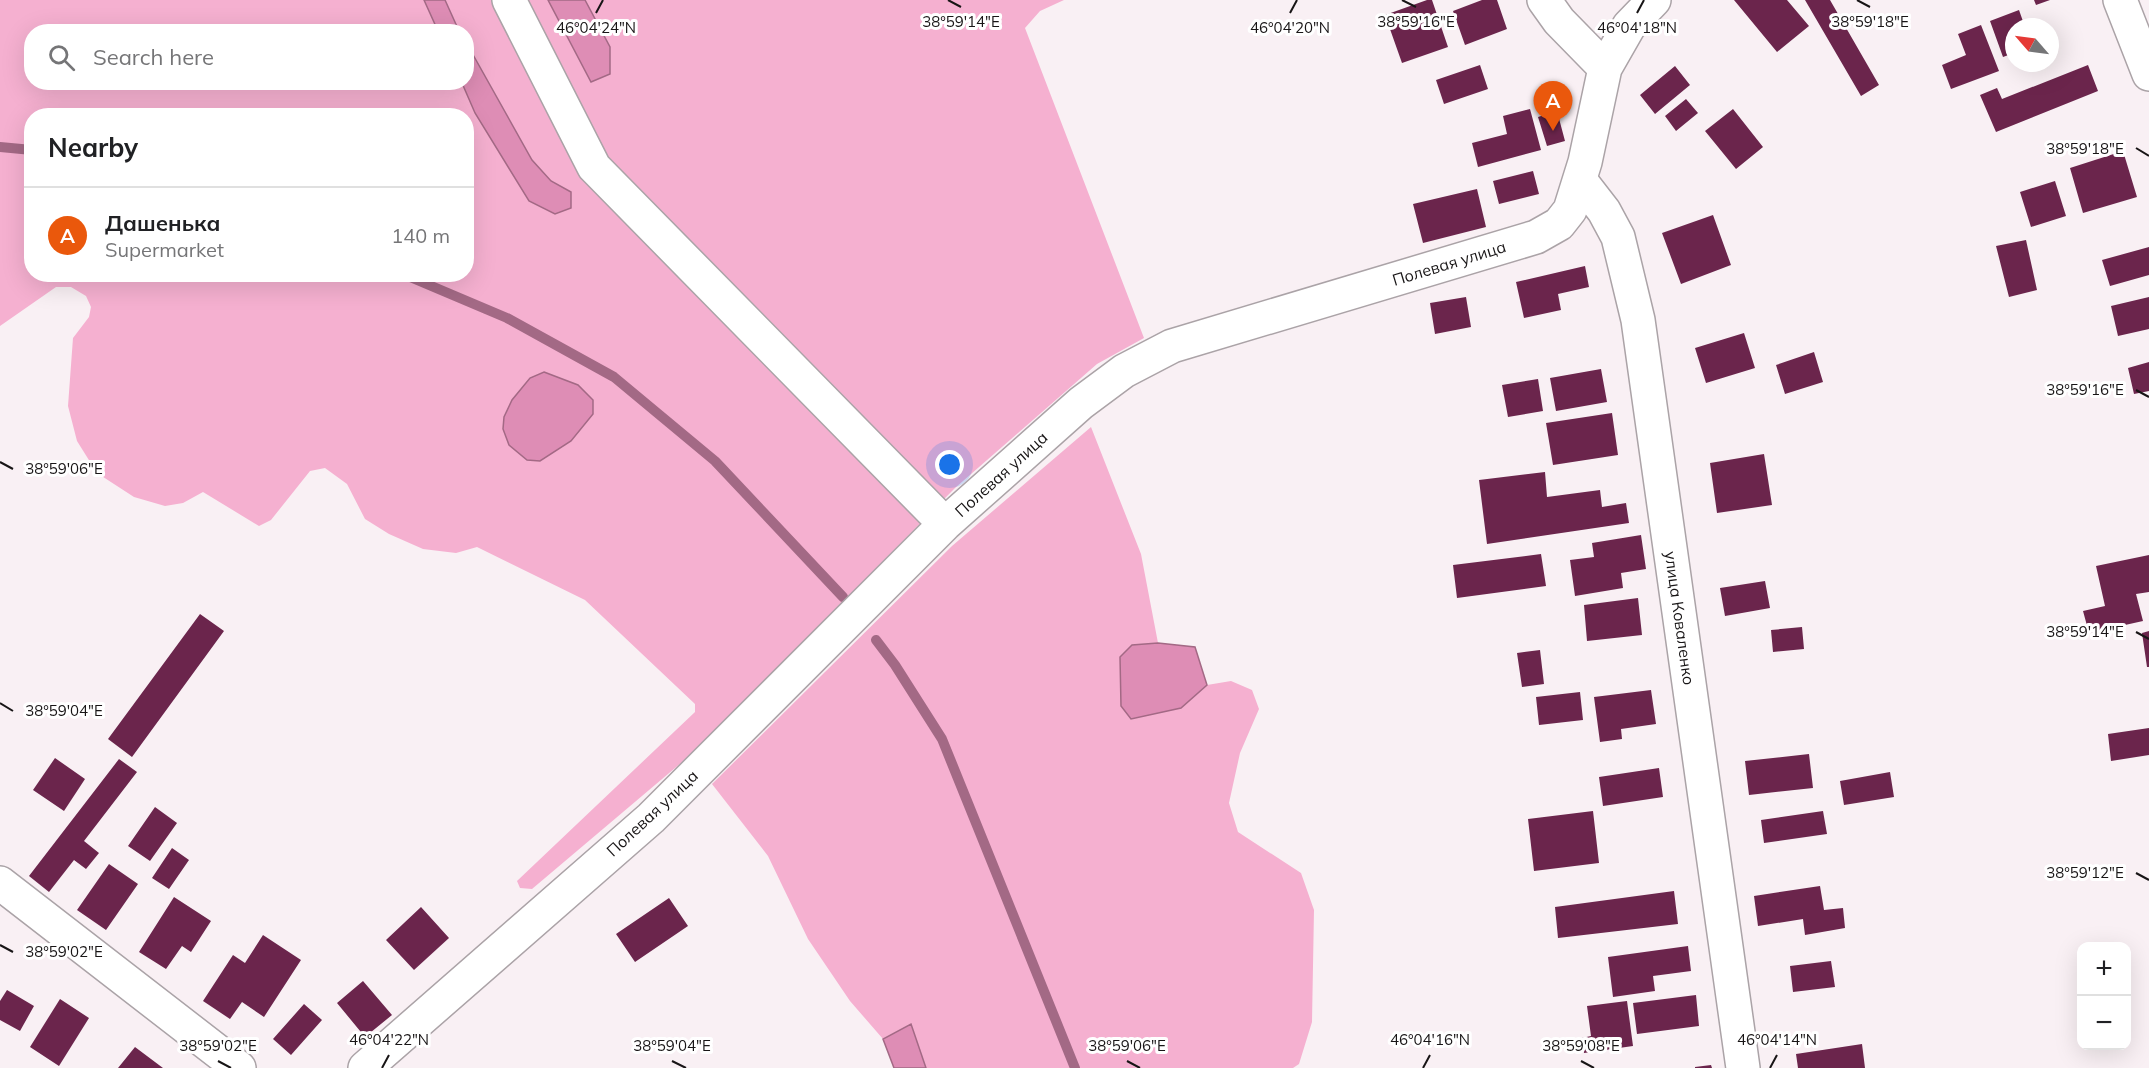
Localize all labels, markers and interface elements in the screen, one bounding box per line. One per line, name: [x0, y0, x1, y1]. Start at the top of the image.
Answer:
text: 38°59'14"E: [922, 12, 1000, 31]
text: 38°59'16"E: [1377, 12, 1455, 31]
text: 38°59'18"E: [1831, 12, 1909, 31]
text: 46°04'24"N: [556, 18, 636, 37]
text: 46°04'20"N: [1250, 18, 1330, 37]
text: 46°04'18"N: [1597, 18, 1677, 37]
north arrow: [2005, 18, 2059, 72]
search box: [24, 24, 474, 90]
icon: search: [45, 41, 78, 74]
text: Search here: [93, 43, 214, 71]
pin: A: [1534, 82, 1572, 131]
text: Nearby: [48, 131, 138, 164]
text: 38°59'18"E: [2046, 139, 2124, 158]
text: Дашенька: [105, 209, 221, 237]
text: A: [60, 223, 75, 248]
text: 140 m: [391, 223, 450, 248]
street label: Полевая улица: [1390, 236, 1508, 290]
text: Supermarket: [105, 237, 224, 262]
text: 38°59'16"E: [2046, 380, 2124, 399]
street label: Полевая улица: [950, 427, 1052, 521]
your location: [935, 450, 964, 479]
text: 38°59'06"E: [25, 459, 103, 478]
street label: улица Коваленко: [1661, 550, 1699, 686]
text: 38°59'14"E: [2046, 622, 2124, 641]
text: 38°59'04"E: [25, 701, 103, 720]
street label: Полевая улица: [602, 765, 702, 861]
text: 38°59'12"E: [2046, 863, 2124, 882]
text: 38°59'02"E: [25, 942, 103, 961]
map controls: [2077, 942, 2131, 1050]
button: +: [2077, 942, 2131, 996]
button: −: [2077, 996, 2131, 1050]
text: 46°04'22"N: [349, 1030, 429, 1049]
text: 46°04'16"N: [1390, 1030, 1470, 1049]
text: 46°04'14"N: [1737, 1030, 1817, 1049]
text: 38°59'02"E: [179, 1036, 257, 1055]
text: 38°59'04"E: [633, 1036, 711, 1055]
text: 38°59'06"E: [1088, 1036, 1166, 1055]
text: 38°59'08"E: [1542, 1036, 1620, 1055]

